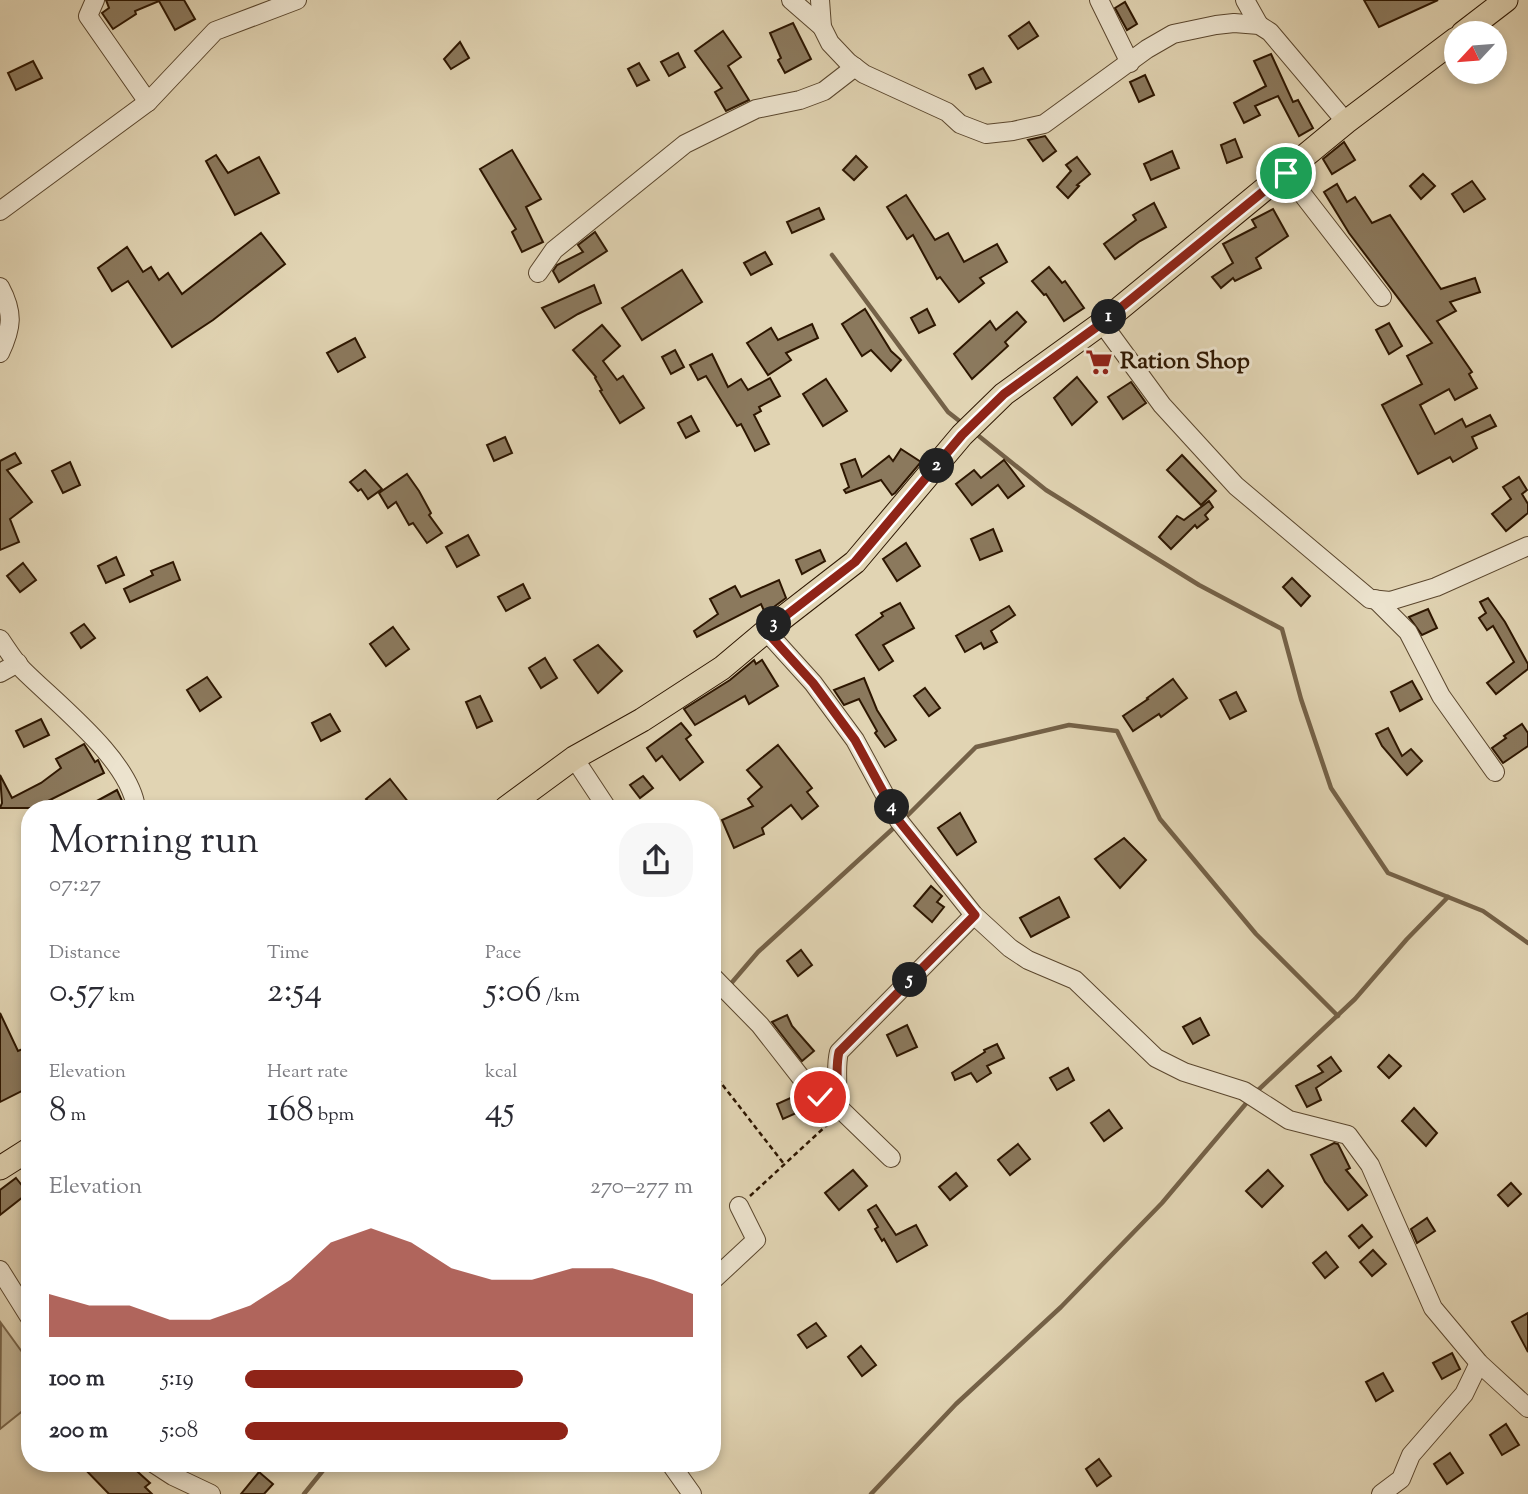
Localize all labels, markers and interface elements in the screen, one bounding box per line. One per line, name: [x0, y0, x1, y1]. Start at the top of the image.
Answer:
north arrow: [1444, 21, 1507, 84]
map controls: [1444, 21, 1507, 84]
pin: [1256, 143, 1316, 203]
icon: arrive: [1267, 154, 1305, 192]
pin: 1: [1092, 300, 1126, 334]
text: 1: [1105, 303, 1112, 330]
place label: Ration Shop: [1120, 345, 1250, 379]
supermarket icon: Ration Shop: [1084, 347, 1114, 377]
pin: 2: [920, 448, 954, 484]
text: 2: [932, 452, 941, 479]
pin: 3: [756, 606, 792, 642]
text: 3: [770, 610, 777, 637]
pin: 4: [874, 790, 910, 824]
text: 4: [887, 793, 896, 820]
text: Morning run: [49, 816, 259, 870]
button: share: [619, 823, 693, 897]
text: 07:27: [49, 869, 101, 902]
text: Distance: [49, 940, 121, 967]
text: Time: [267, 940, 309, 967]
text: Pace: [485, 940, 521, 967]
pin: 5: [892, 962, 928, 998]
text: 5: [906, 966, 913, 993]
text: 0.57: [49, 967, 105, 1018]
text: 2:54: [267, 967, 322, 1018]
text: 5:06: [485, 967, 542, 1018]
text: km: [105, 983, 135, 1010]
text: /km: [542, 983, 580, 1010]
text: Elevation: [49, 1059, 126, 1086]
text: Heart rate: [267, 1059, 348, 1086]
text: kcal: [485, 1059, 518, 1086]
pin: [790, 1067, 850, 1127]
icon: check: [801, 1078, 839, 1116]
text: 8: [49, 1086, 67, 1137]
text: 168: [267, 1086, 314, 1137]
text: 45: [485, 1086, 515, 1137]
text: m: [67, 1102, 86, 1129]
text: bpm: [314, 1102, 354, 1129]
text: Elevation: [49, 1171, 142, 1204]
text: 270–277 m: [590, 1171, 693, 1204]
text: 100 m: [49, 1363, 105, 1396]
text: 5:19: [161, 1363, 194, 1396]
text: 200 m: [49, 1415, 108, 1448]
text: 5:08: [161, 1415, 198, 1448]

